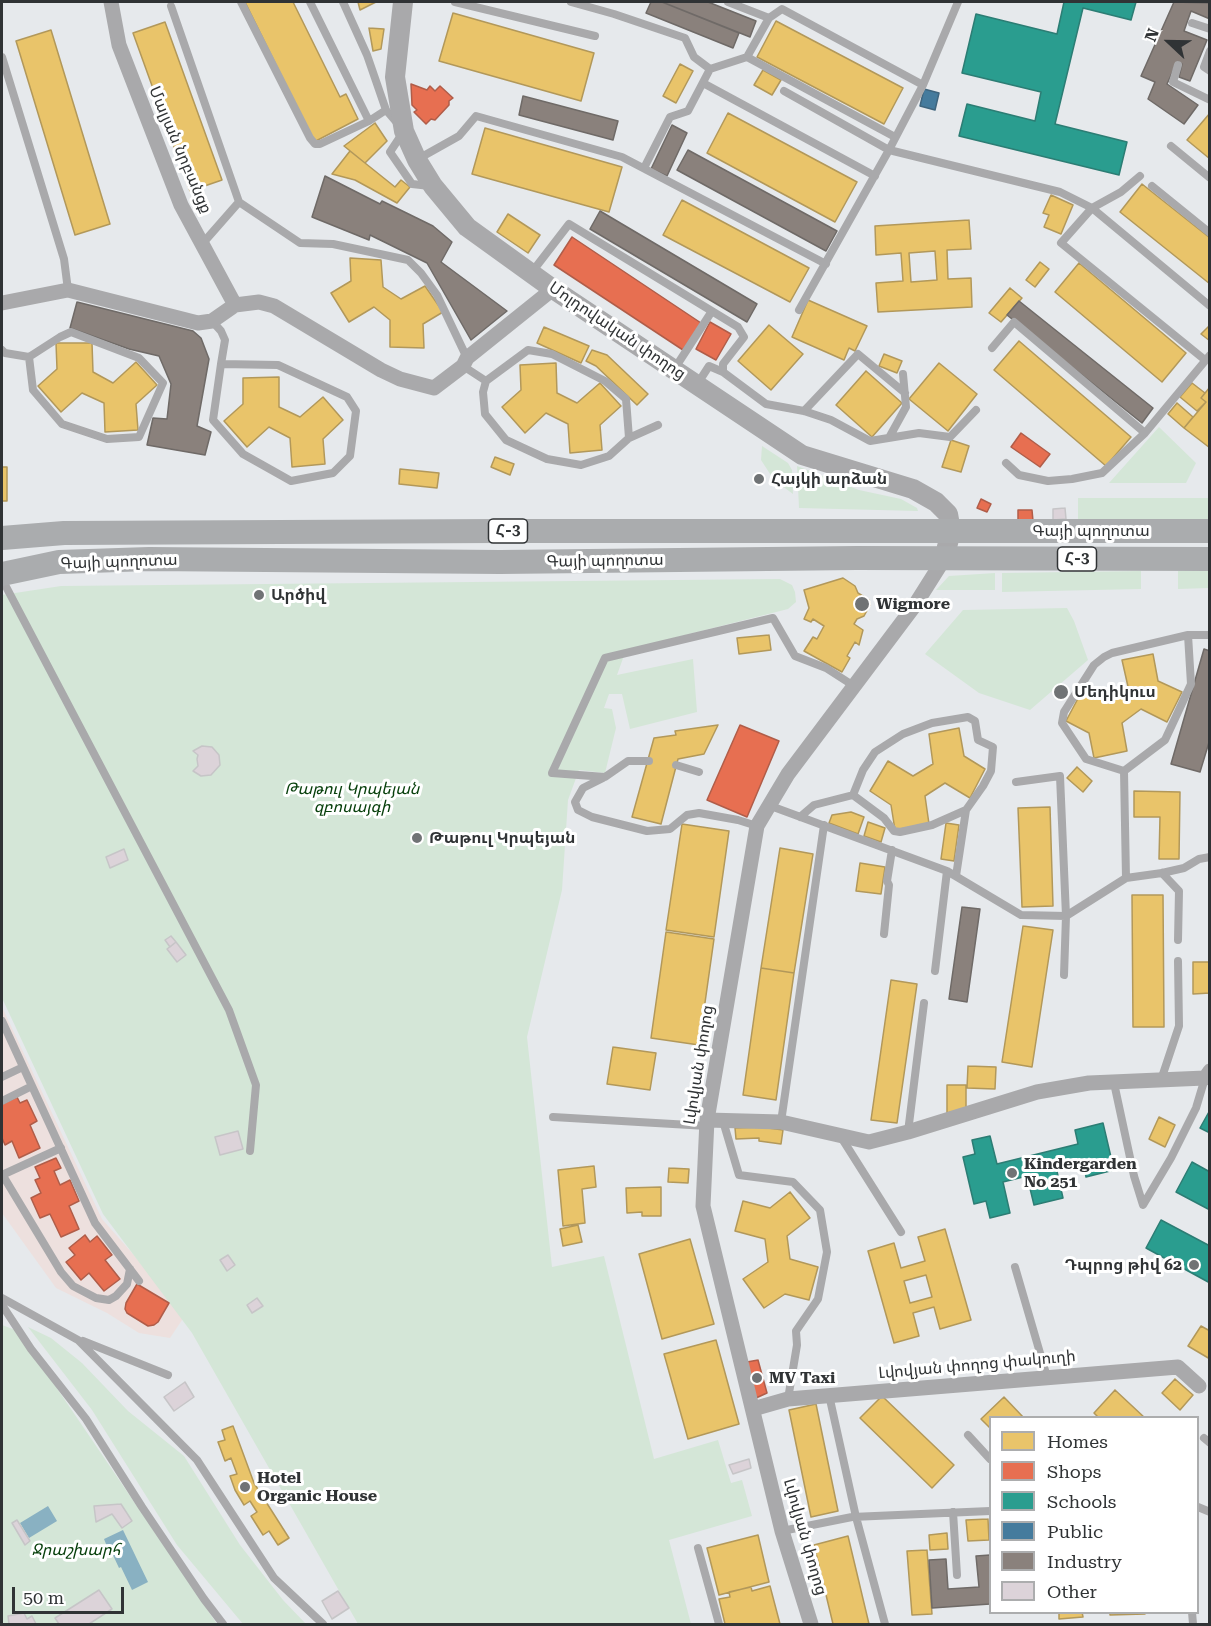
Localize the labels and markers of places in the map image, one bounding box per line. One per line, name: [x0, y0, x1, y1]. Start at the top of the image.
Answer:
place label: Հայկի արձան: [771, 469, 887, 489]
marker: Հայկի արձան: [752, 472, 766, 486]
place label: Արծիվ: [271, 585, 326, 605]
marker: Արծիվ: [252, 588, 266, 602]
place label: Wigmore: [876, 594, 950, 614]
marker: Wigmore: [853, 595, 871, 613]
place label: Մեդիկուս: [1074, 682, 1156, 702]
marker: Մեդիկուս: [1052, 683, 1070, 701]
place label: Թաթուլ Կրպեյան: [429, 828, 575, 848]
marker: Թաթուլ Կրպեյան: [410, 831, 424, 845]
place label: Kindergarden No 251: [1024, 1154, 1137, 1192]
marker: Kindergarden No 251: [1005, 1166, 1019, 1180]
place label: Դպրոց թիվ 62: [1065, 1255, 1182, 1275]
marker: Դպրոց թիվ 62: [1187, 1258, 1201, 1272]
place label: MV Taxi: [769, 1368, 835, 1388]
marker: MV Taxi: [750, 1371, 764, 1385]
place label: Hotel Organic House: [257, 1468, 377, 1506]
marker: Hotel Organic House: [238, 1480, 252, 1494]

